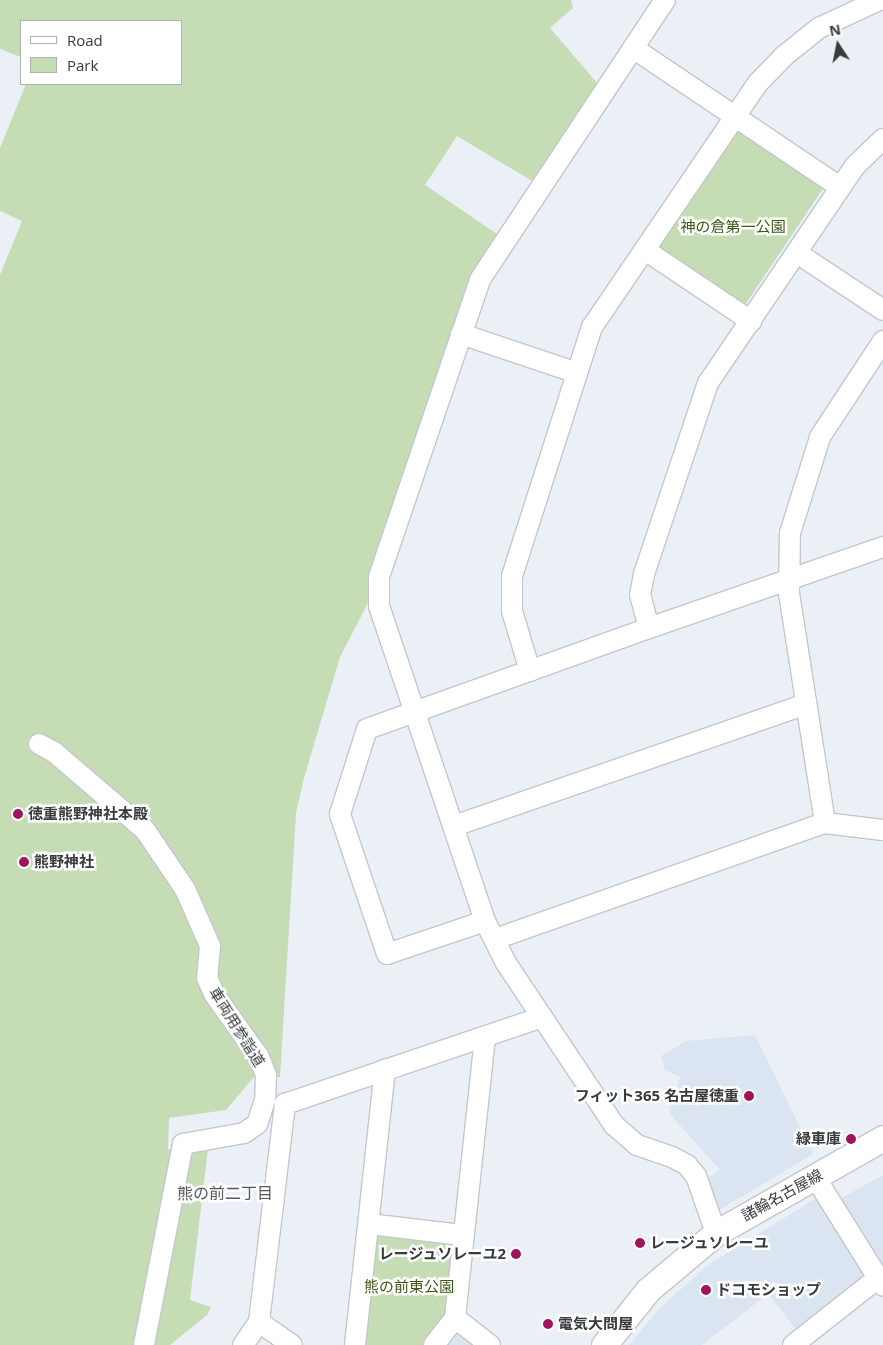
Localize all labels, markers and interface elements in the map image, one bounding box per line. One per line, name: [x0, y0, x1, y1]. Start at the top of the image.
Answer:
text: N: [828, 19, 842, 40]
legend: [20, 20, 182, 85]
north arrow: [813, 20, 863, 70]
text: Road: [67, 30, 103, 50]
text: Park: [67, 55, 98, 75]
park label: 神の倉第一公園: [681, 218, 785, 236]
place label: 徳重熊野神社本殿: [28, 805, 148, 823]
marker: 徳重熊野神社本殿: [12, 808, 24, 820]
place label: 熊野神社: [34, 853, 94, 871]
marker: 熊野神社: [18, 856, 30, 868]
street label: 車両用参詣道: [206, 984, 268, 1070]
place label: フィット365 名古屋徳重: [574, 1087, 739, 1105]
marker: フィット365 名古屋徳重: [743, 1090, 755, 1102]
place label: 緑車庫: [796, 1130, 841, 1148]
marker: 緑車庫: [845, 1133, 857, 1145]
street label: 諸輪名古屋線: [738, 1165, 826, 1225]
district label: 熊の前二丁目: [177, 1183, 273, 1203]
place label: レージュソレーユ: [650, 1234, 770, 1252]
marker: レージュソレーユ: [634, 1237, 646, 1249]
place label: レージュソレーユ2: [377, 1245, 506, 1263]
marker: レージュソレーユ2: [510, 1248, 522, 1260]
park label: 熊の前東公園: [364, 1278, 454, 1296]
place label: ドコモショップ: [716, 1281, 821, 1299]
marker: ドコモショップ: [700, 1284, 712, 1296]
place label: 電気大問屋: [558, 1315, 633, 1333]
marker: 電気大問屋: [542, 1318, 554, 1330]

